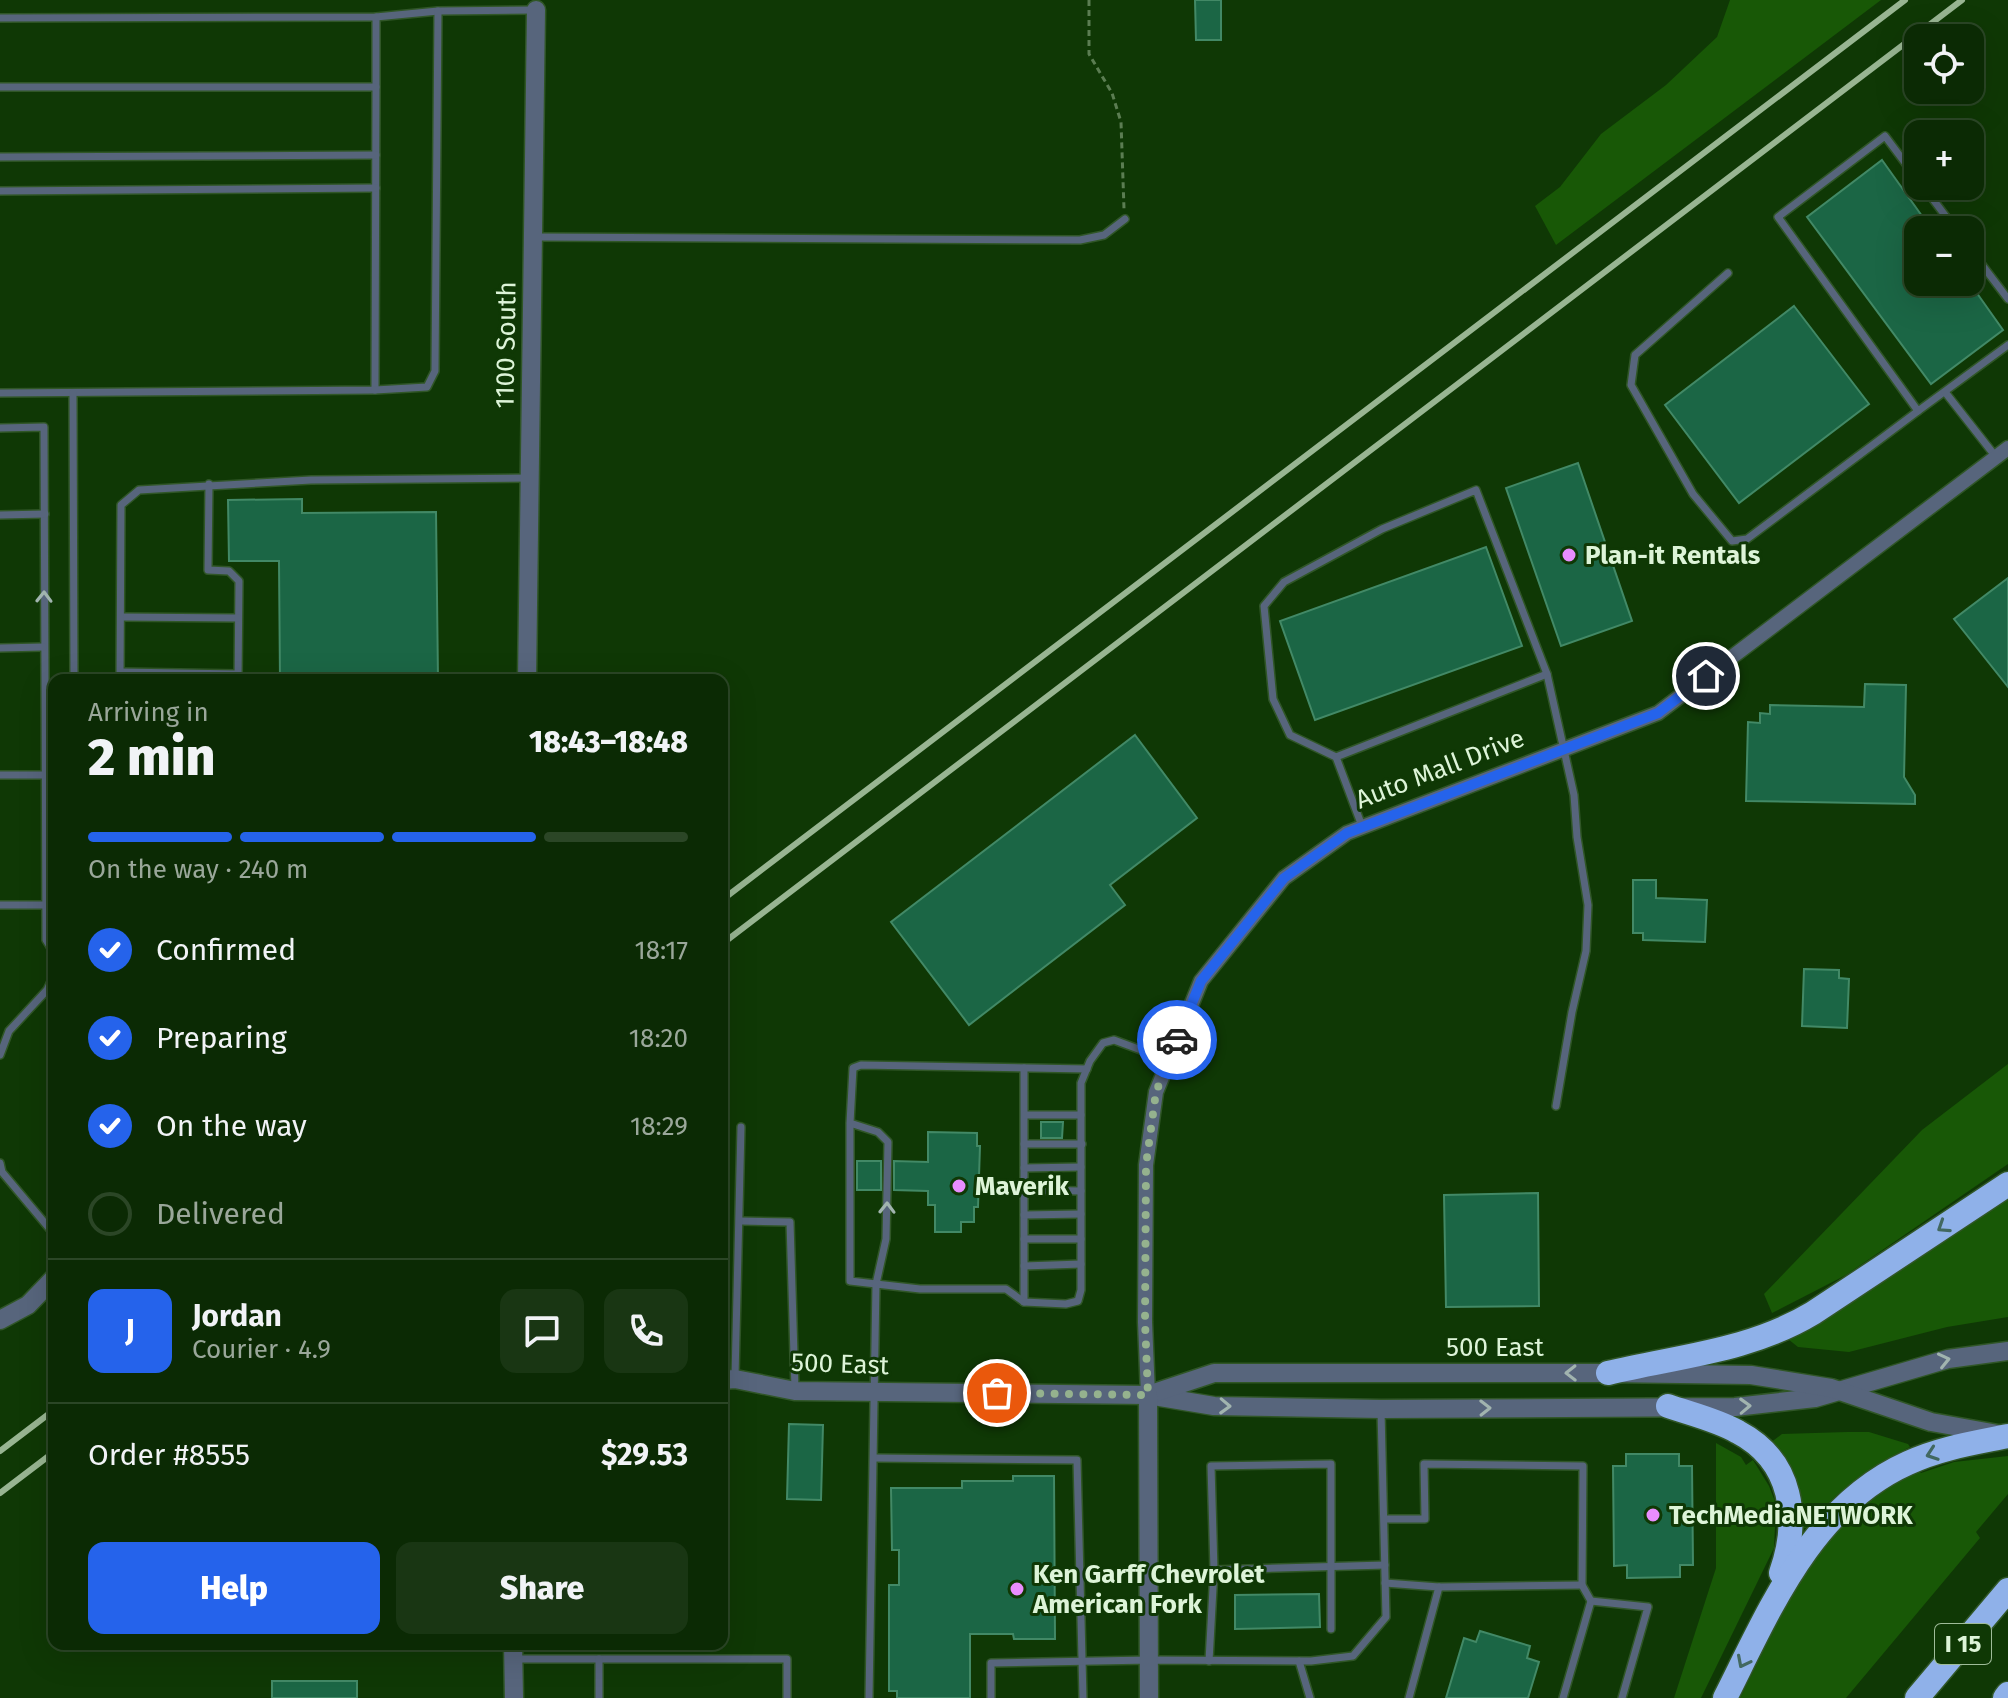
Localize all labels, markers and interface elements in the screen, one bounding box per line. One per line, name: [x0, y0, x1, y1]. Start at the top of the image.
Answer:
map controls: [1904, 24, 1984, 296]
button: locate: [1904, 24, 1984, 104]
button: +: [1904, 120, 1984, 200]
button: −: [1904, 216, 1984, 296]
street label: 1100 South: [489, 281, 523, 409]
place label: Plan-it Rentals: [1585, 540, 1761, 571]
marker: Plan-it Rentals: [1560, 546, 1578, 564]
one-way arrow: [35, 590, 53, 603]
pin: [1672, 642, 1740, 710]
icon: home: [1684, 654, 1728, 698]
text: Arriving in: [88, 697, 209, 728]
street label: Auto Mall Drive: [1351, 723, 1529, 815]
text: 18:43–18:48: [529, 724, 688, 760]
text: 2 min: [88, 726, 215, 789]
text: On the way · 240 m: [88, 854, 308, 885]
icon: check: [88, 928, 132, 972]
text: Confirmed: [156, 932, 296, 968]
text: 18:17: [634, 935, 688, 966]
courier: [1137, 1000, 1217, 1080]
icon: check: [88, 1016, 132, 1060]
icon: car: [1155, 1018, 1199, 1062]
text: Preparing: [156, 1020, 287, 1056]
text: 18:20: [629, 1023, 688, 1054]
icon: check: [88, 1104, 132, 1148]
text: On the way: [156, 1108, 307, 1144]
text: 18:29: [630, 1111, 688, 1142]
place label: Maverik: [975, 1171, 1070, 1202]
marker: Maverik: [950, 1177, 968, 1195]
text: Delivered: [156, 1196, 285, 1232]
one-way arrow: [878, 1201, 895, 1214]
one-way arrow: [1937, 1217, 1952, 1232]
button: chat: [500, 1289, 584, 1373]
button: phone: [604, 1289, 688, 1373]
text: Jordan: [192, 1298, 282, 1334]
text: J: [125, 1313, 135, 1349]
street label: 500 East: [1446, 1332, 1545, 1363]
text: Courier · 4.9: [192, 1334, 331, 1365]
street label: 500 East: [791, 1347, 890, 1381]
one-way arrow: [1937, 1352, 1951, 1369]
pin: [963, 1359, 1031, 1427]
one-way arrow: [1564, 1364, 1577, 1382]
icon: bag: [975, 1371, 1019, 1415]
one-way arrow: [1219, 1398, 1232, 1415]
one-way arrow: [1739, 1398, 1752, 1415]
one-way arrow: [1479, 1399, 1492, 1416]
text: Order #8555: [88, 1437, 250, 1473]
text: $29.53: [601, 1437, 688, 1473]
one-way arrow: [1926, 1444, 1940, 1460]
place label: TechMediaNETWORK: [1669, 1500, 1913, 1531]
marker: TechMediaNETWORK: [1644, 1506, 1662, 1524]
button: Help: [88, 1542, 380, 1634]
button: Share: [396, 1542, 688, 1634]
place label: Ken Garff Chevrolet American Fork: [1032, 1559, 1266, 1620]
marker: Ken Garff Chevrolet American Fork: [1008, 1580, 1026, 1598]
road number: I 15: [1935, 1624, 1991, 1664]
one-way arrow: [1737, 1654, 1753, 1669]

